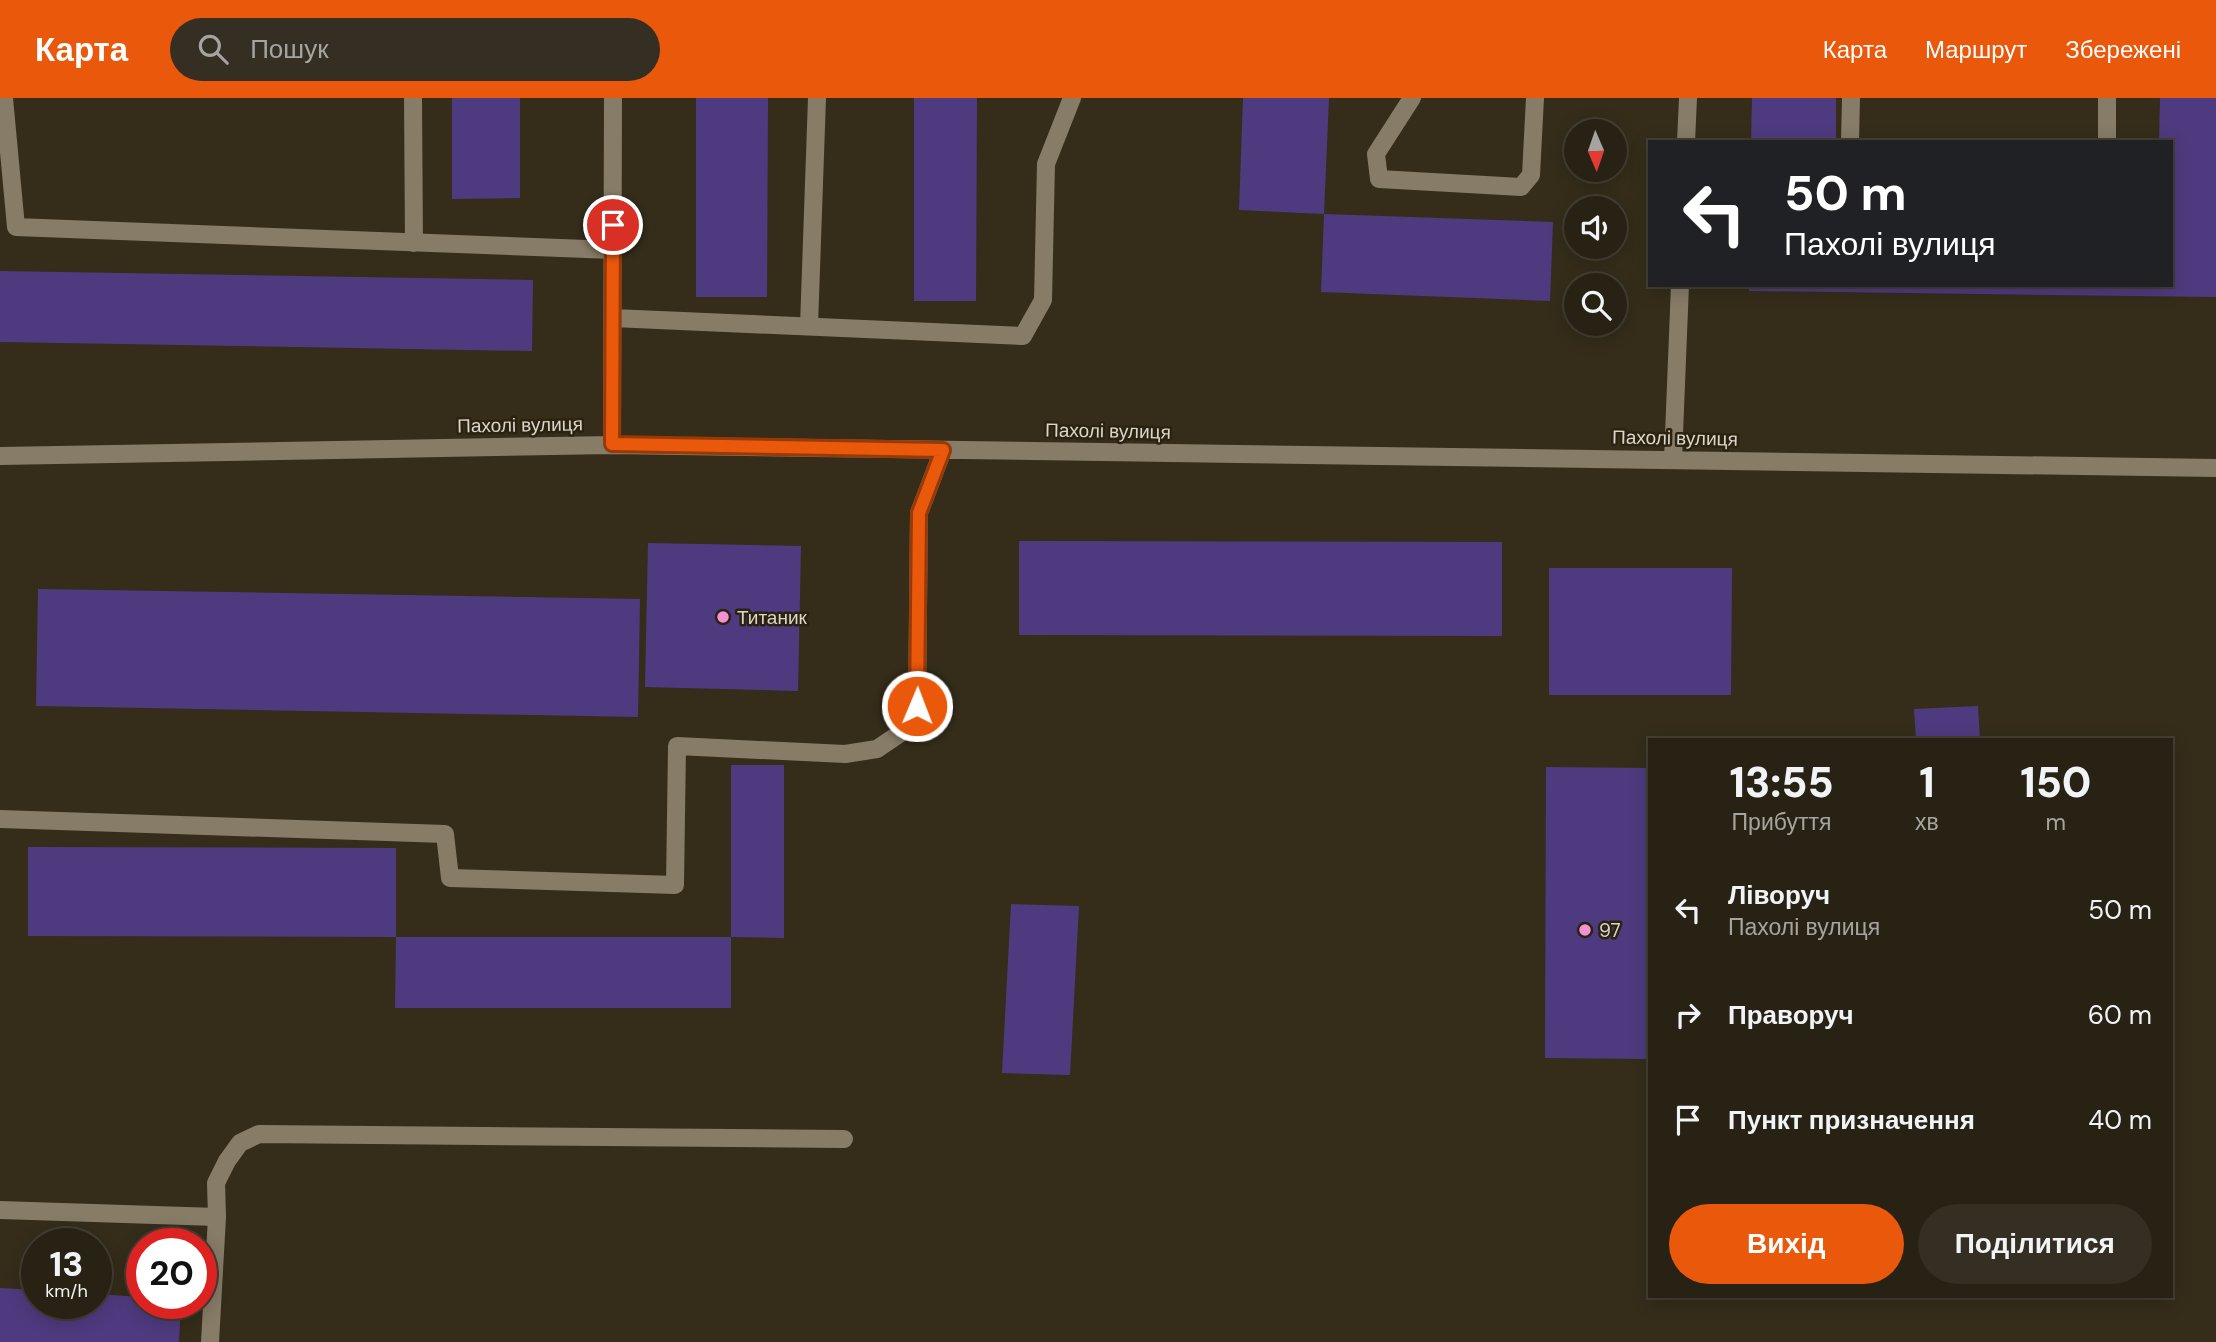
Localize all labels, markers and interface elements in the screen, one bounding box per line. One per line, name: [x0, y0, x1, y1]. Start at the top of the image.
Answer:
search box: [170, 18, 660, 81]
text: Карта: [35, 28, 128, 71]
icon: search: [194, 30, 232, 68]
text: Пошук: [250, 32, 329, 66]
text: Карта: [1823, 34, 1887, 65]
text: Маршрут: [1925, 34, 2027, 65]
text: Збережені: [2065, 34, 2181, 65]
north arrow: [1564, 119, 1628, 182]
map controls: [1564, 119, 1627, 336]
text: 50 m: [1784, 161, 1907, 225]
icon: left: [1669, 168, 1760, 259]
pin: [583, 195, 643, 255]
button: sound: [1564, 196, 1627, 259]
icon: arrive: [594, 206, 632, 244]
text: Пахолі вулиця: [1784, 223, 1996, 265]
button: search: [1564, 273, 1627, 336]
street label: Пахолі вулиця: [457, 411, 583, 439]
street label: Пахолі вулиця: [1045, 417, 1171, 445]
street label: Пахолі вулиця: [1612, 424, 1738, 452]
place label: Титаник: [737, 605, 808, 630]
marker: Титаник: [715, 609, 731, 625]
position arrow: [880, 669, 954, 743]
text: 13:55: [1729, 755, 1834, 810]
text: 1: [1919, 755, 1935, 810]
text: 150: [2020, 755, 2092, 810]
text: Прибуття: [1732, 807, 1831, 837]
text: хв: [1915, 807, 1939, 837]
text: m: [2046, 807, 2066, 837]
text: Ліворуч: [1728, 878, 1830, 912]
icon: left: [1669, 891, 1707, 929]
text: 50 m: [2088, 893, 2152, 927]
text: Пахолі вулиця: [1728, 912, 1880, 942]
place label: 97: [1599, 918, 1621, 943]
marker: 97: [1577, 922, 1593, 938]
icon: right: [1669, 996, 1707, 1034]
text: Праворуч: [1728, 998, 1854, 1032]
text: 60 m: [2088, 998, 2152, 1032]
icon: arrive: [1669, 1101, 1707, 1139]
text: Пункт призначення: [1728, 1103, 1975, 1137]
text: 40 m: [2088, 1103, 2152, 1137]
button: Вихід: [1669, 1204, 1904, 1284]
button: Поділитися: [1918, 1204, 2152, 1284]
speed limit sign: 20: [126, 1228, 217, 1319]
text: 13: [50, 1241, 83, 1287]
text: km/h: [45, 1279, 88, 1303]

